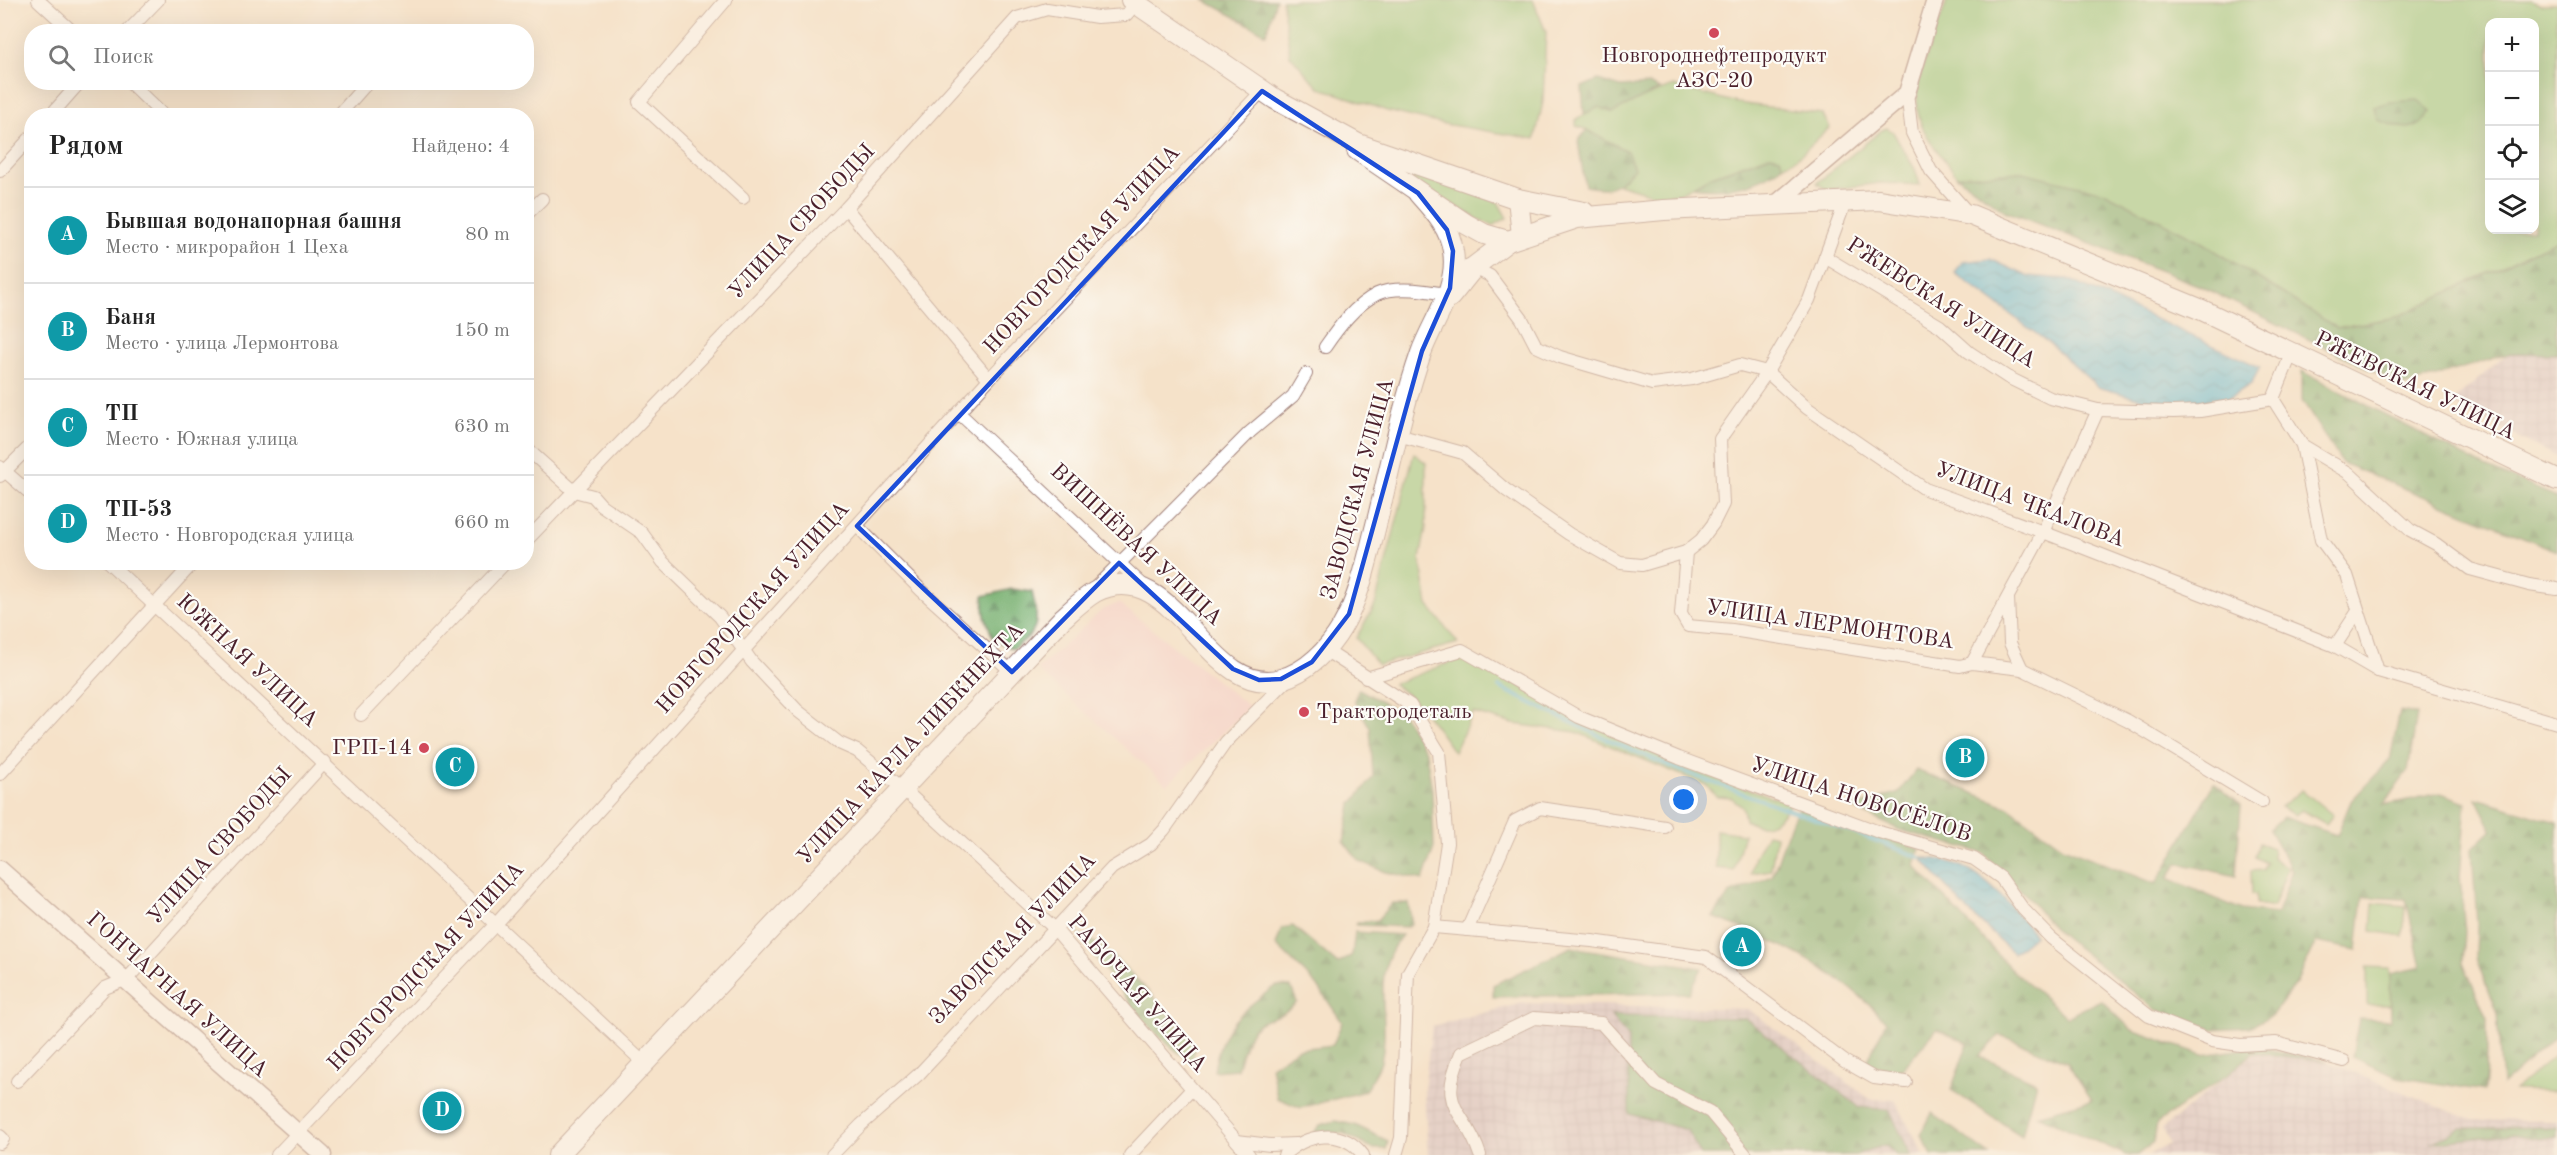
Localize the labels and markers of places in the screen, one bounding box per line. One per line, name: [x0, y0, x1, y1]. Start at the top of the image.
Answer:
marker: Новгороднефтепродукт АЗС-20: [1707, 26, 1721, 40]
place label: Новгороднефтепродукт АЗС-20: [1601, 45, 1827, 92]
place label: Трактородеталь: [1316, 701, 1472, 723]
marker: Трактородеталь: [1297, 705, 1311, 719]
pin: B: [1946, 736, 1984, 780]
place label: ГРП-14: [332, 737, 412, 759]
marker: ГРП-14: [417, 741, 431, 755]
pin: C: [436, 744, 474, 789]
pin: A: [1722, 924, 1762, 970]
pin: D: [422, 1088, 462, 1134]

